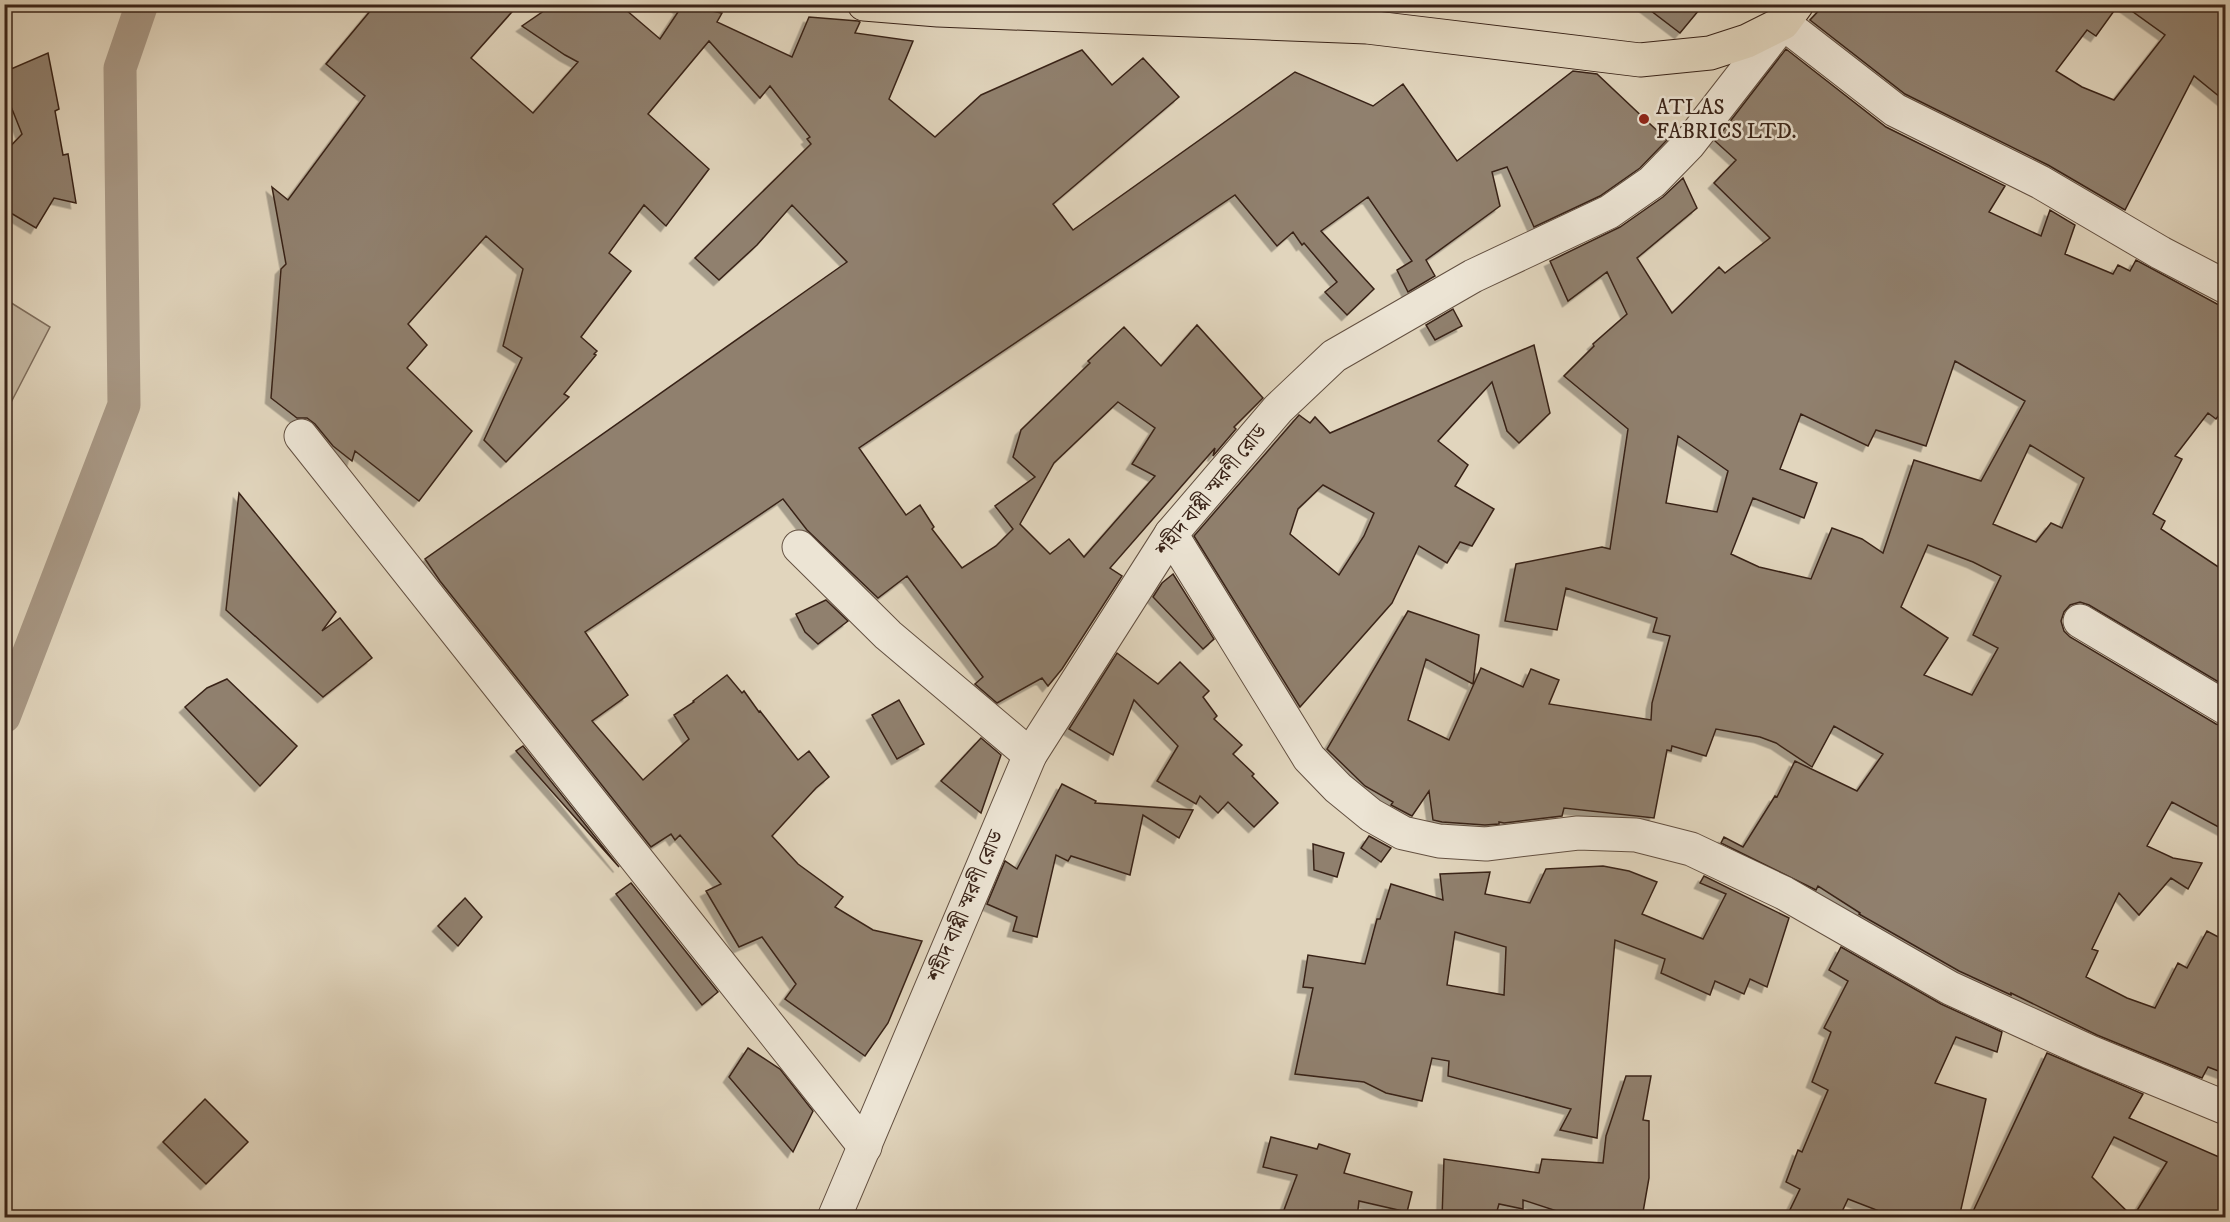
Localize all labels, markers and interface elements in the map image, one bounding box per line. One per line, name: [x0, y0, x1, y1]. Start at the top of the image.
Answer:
place label: ATLAS FABRICS LTD.: [1656, 95, 1797, 145]
marker: ATLAS FABRICS LTD.: [1637, 112, 1651, 126]
street label: শহীদ বাপ্পী স্মরণী রোড: [1150, 419, 1274, 563]
street label: শহীদ বাপ্পী স্মরণী রোড: [922, 826, 1010, 987]

